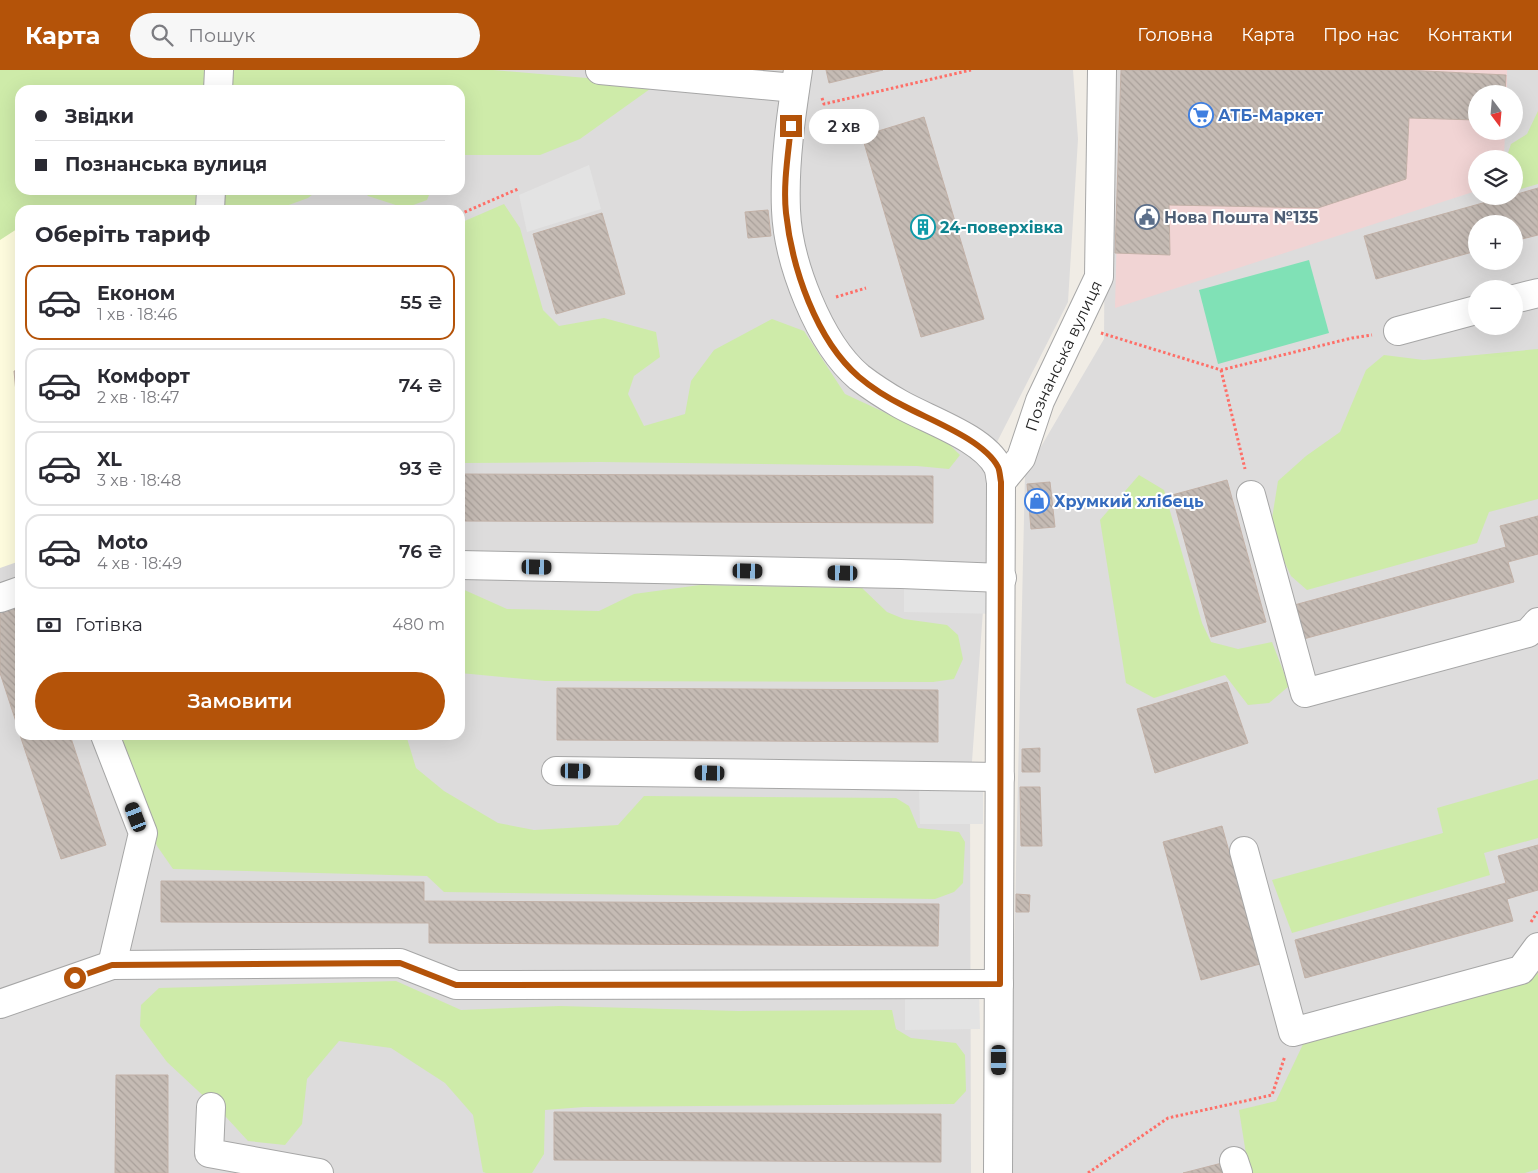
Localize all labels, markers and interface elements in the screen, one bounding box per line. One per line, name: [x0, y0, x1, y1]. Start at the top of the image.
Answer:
search box: [130, 13, 480, 58]
text: Карта: [25, 21, 100, 50]
icon: search: [148, 21, 176, 49]
text: Пошук: [188, 24, 255, 47]
text: Головна: [1137, 24, 1213, 46]
text: Карта: [1241, 24, 1295, 46]
text: Про нас: [1323, 24, 1399, 46]
text: Контакти: [1427, 24, 1513, 46]
north arrow: [1468, 85, 1522, 140]
map controls: [1468, 85, 1523, 335]
supermarket icon: АТБ-Маркет: [1188, 102, 1214, 128]
text: Звідки: [65, 105, 134, 128]
place label: АТБ-Маркет: [1218, 106, 1324, 125]
callout: 2 хв: [808, 108, 878, 144]
route end: [780, 115, 802, 137]
text: 2 хв: [828, 117, 860, 136]
button: layers: [1468, 150, 1523, 205]
text: Познанська вулиця: [65, 153, 267, 176]
public building icon: Нова Пошта №135: [1134, 204, 1160, 230]
place label: Нова Пошта №135: [1164, 208, 1319, 227]
building icon: 24-поверхівка: [910, 214, 936, 240]
button: +: [1468, 215, 1523, 270]
place label: 24-поверхівка: [940, 218, 1063, 237]
text: Оберіть тариф: [35, 221, 210, 248]
street label: Познанська вулиця: [1022, 277, 1106, 434]
icon: car: [37, 280, 82, 325]
button: −: [1468, 280, 1523, 335]
text: Економ: [97, 282, 175, 305]
text: 55 ₴: [400, 291, 443, 314]
text: 1 хв · 18:46: [97, 305, 177, 324]
icon: car: [37, 363, 82, 408]
text: Комфорт: [97, 365, 190, 388]
text: 74 ₴: [399, 374, 443, 397]
text: 2 хв · 18:47: [97, 388, 179, 407]
icon: car: [37, 446, 82, 491]
text: XL: [97, 448, 122, 471]
text: 93 ₴: [399, 457, 443, 480]
text: 3 хв · 18:48: [97, 471, 181, 490]
shop icon: Хрумкий хлібець: [1024, 488, 1050, 514]
place label: Хрумкий хлібець: [1054, 492, 1204, 511]
icon: car: [37, 529, 82, 574]
text: Moto: [97, 531, 148, 554]
text: 76 ₴: [399, 540, 443, 563]
text: 4 хв · 18:49: [97, 554, 182, 573]
car: [521, 559, 552, 575]
car: [732, 563, 763, 579]
car: [827, 565, 858, 581]
icon: cash: [35, 611, 63, 639]
text: Готівка: [75, 613, 143, 636]
text: 480 m: [392, 615, 445, 634]
button: Замовити: [35, 672, 445, 730]
car: [560, 763, 591, 779]
car: [694, 765, 725, 781]
car: [123, 800, 148, 834]
route start: [64, 967, 86, 989]
car: [991, 1045, 1006, 1075]

